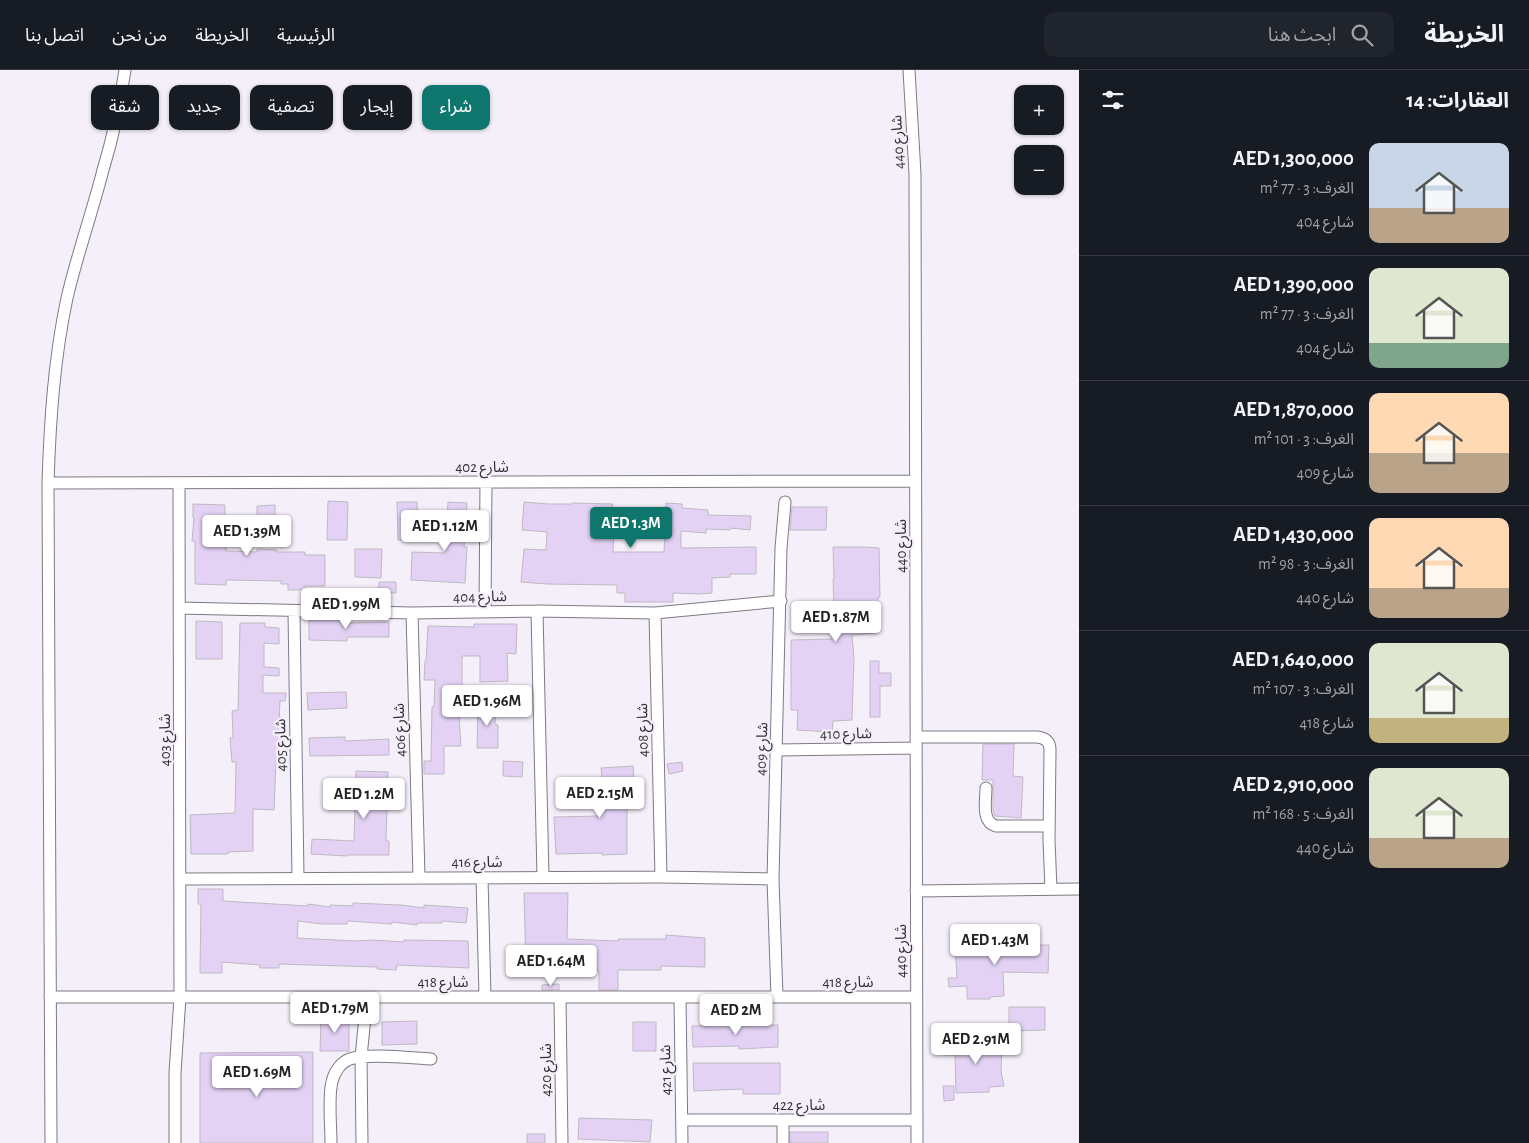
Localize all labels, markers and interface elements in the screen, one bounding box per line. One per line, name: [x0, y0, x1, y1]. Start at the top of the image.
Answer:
search box: [1044, 12, 1394, 57]
icon: search: [1348, 21, 1376, 49]
text: الخريطة: [1424, 23, 1504, 47]
text: ابحث هنا: [1268, 26, 1336, 45]
text: اتصل بنا: [25, 27, 84, 45]
text: من نحن: [112, 27, 167, 45]
text: الخريطة: [195, 27, 249, 45]
text: الرئيسية: [277, 27, 335, 45]
chip: شقة: [91, 85, 159, 130]
chip: جديد: [169, 85, 240, 130]
chip: تصفية: [250, 85, 333, 130]
chip: إيجار: [343, 85, 412, 130]
chip: شراء: [422, 85, 490, 130]
map controls: [1014, 85, 1064, 195]
button: +: [1014, 85, 1064, 135]
icon: filters: [1099, 86, 1127, 114]
text: العقارات: 14: [1406, 90, 1509, 111]
street label: شارع 440: [889, 114, 911, 169]
button: −: [1014, 145, 1064, 195]
text: AED 1,300,000: [1233, 148, 1354, 169]
icon: home: [1409, 163, 1469, 223]
text: الغرف: 3 · 77 m²: [1260, 180, 1354, 196]
text: شارع 404: [1296, 214, 1354, 230]
text: AED 1,390,000: [1234, 274, 1354, 295]
icon: home: [1409, 288, 1469, 348]
text: الغرف: 3 · 77 m²: [1260, 306, 1354, 322]
text: شارع 404: [1296, 340, 1354, 356]
text: AED 1,870,000: [1233, 399, 1354, 420]
icon: home: [1409, 413, 1469, 473]
text: الغرف: 3 · 101 m²: [1254, 431, 1354, 447]
street label: شارع 402: [455, 460, 509, 479]
text: شارع 409: [1297, 465, 1354, 481]
pin: AED 1.3M: [579, 506, 683, 549]
pin: AED 1.12M: [388, 510, 502, 552]
pin: AED 1.39M: [190, 514, 304, 557]
text: AED 1.3M: [601, 515, 661, 531]
text: AED 1.12M: [412, 518, 478, 534]
street label: شارع 440: [894, 519, 913, 573]
text: AED 1.39M: [213, 523, 281, 539]
text: AED 1,430,000: [1233, 524, 1354, 545]
icon: home: [1409, 538, 1469, 598]
text: الغرف: 3 · 98 m²: [1258, 556, 1354, 572]
pin: AED 1.99M: [289, 588, 403, 630]
street label: شارع 404: [453, 589, 507, 609]
text: شارع 440: [1296, 590, 1354, 606]
text: AED 1.99M: [312, 596, 380, 612]
pin: AED 1.87M: [779, 600, 893, 643]
text: AED 1.87M: [802, 609, 870, 625]
text: AED 1,640,000: [1232, 649, 1354, 670]
icon: home: [1409, 663, 1469, 723]
text: الغرف: 3 · 107 m²: [1253, 681, 1354, 697]
pin: AED 1.96M: [430, 684, 544, 727]
text: AED 1.96M: [453, 693, 521, 709]
street label: شارع 406: [392, 702, 412, 757]
street label: شارع 408: [635, 703, 655, 757]
street label: شارع 403: [158, 713, 177, 767]
text: شارع 418: [1299, 715, 1354, 731]
street label: شارع 405: [273, 718, 293, 772]
street label: شارع 409: [754, 722, 774, 776]
street label: شارع 410: [820, 726, 872, 746]
text: AED 2,910,000: [1233, 774, 1354, 795]
pin: AED 2.15M: [543, 776, 657, 819]
pin: AED 1.2M: [312, 778, 416, 820]
text: AED 2.15M: [566, 785, 634, 801]
text: AED 1.2M: [334, 786, 394, 802]
icon: home: [1409, 788, 1469, 848]
text: الغرف: 5 · 168 m²: [1253, 806, 1354, 822]
text: شارع 440: [1296, 840, 1354, 856]
street label: شارع 416: [451, 855, 503, 874]
street label: شارع 440: [894, 924, 913, 978]
pin: AED 1.43M: [938, 924, 1052, 966]
text: AED 1.43M: [961, 932, 1029, 948]
pin: AED 1.64M: [494, 944, 608, 987]
text: AED 1.64M: [517, 953, 585, 969]
street label: شارع 418: [417, 975, 469, 994]
street label: شارع 418: [822, 975, 874, 994]
pin: AED 1.79M: [278, 992, 392, 1034]
pin: AED 2M: [695, 994, 777, 1036]
text: AED 1.79M: [301, 1000, 369, 1016]
text: AED 2M: [711, 1002, 761, 1018]
pin: AED 2.91M: [919, 1022, 1033, 1065]
text: AED 2.91M: [942, 1031, 1010, 1047]
street label: شارع 420: [539, 1043, 558, 1097]
street label: شارع 421: [658, 1044, 678, 1096]
pin: AED 1.69M: [200, 1056, 314, 1098]
text: AED 1.69M: [223, 1064, 291, 1080]
street label: شارع 422: [773, 1098, 826, 1117]

